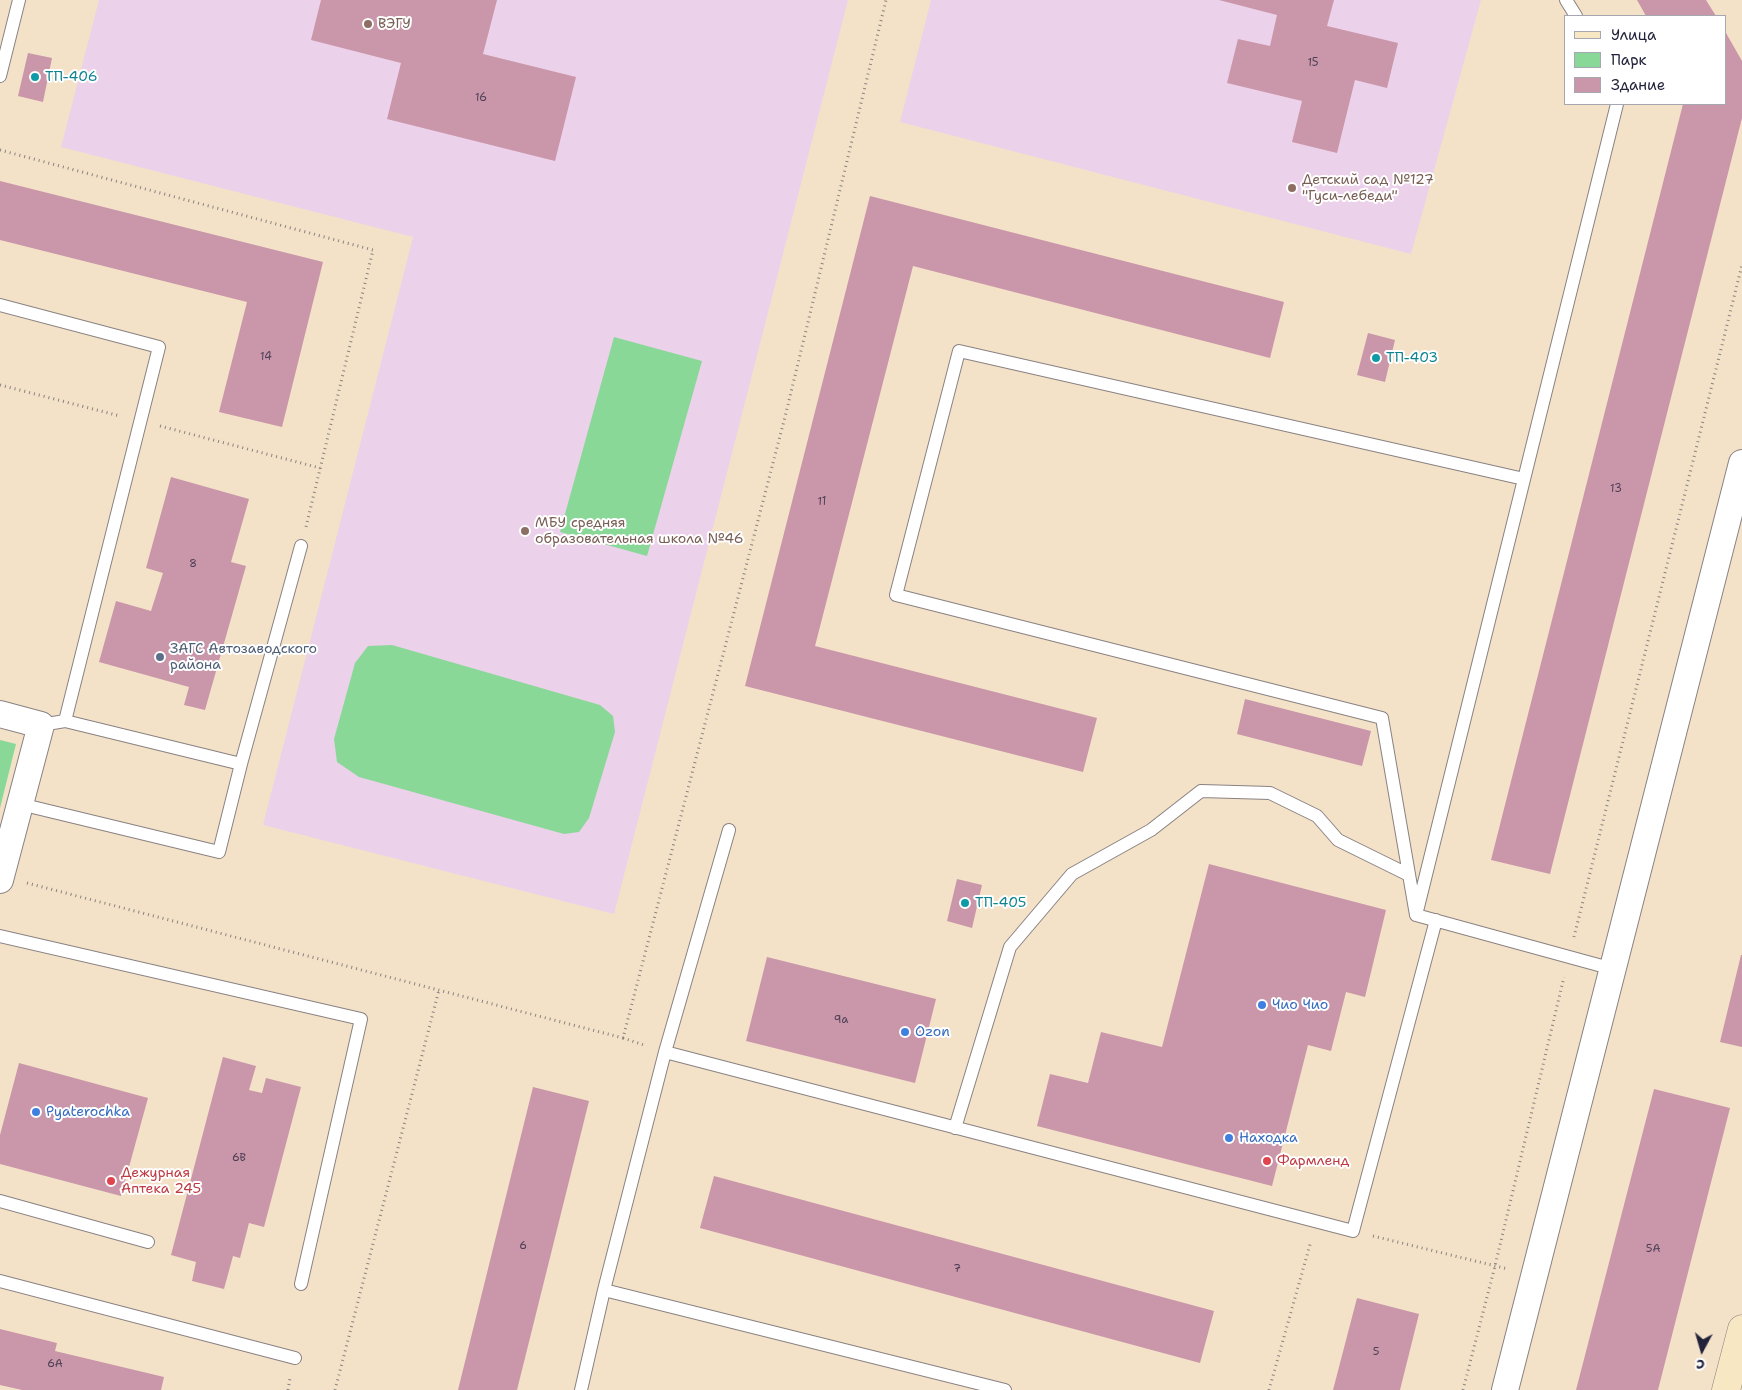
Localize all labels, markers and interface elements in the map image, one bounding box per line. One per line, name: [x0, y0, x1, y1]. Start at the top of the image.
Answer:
legend: [1564, 15, 1727, 105]
place label: ВЭГУ: [378, 16, 411, 32]
marker: ВЭГУ: [362, 18, 374, 30]
text: Улица: [1611, 25, 1656, 45]
text: Парк: [1611, 50, 1647, 70]
house number: 15: [1307, 56, 1319, 70]
place label: ТП-406: [45, 69, 97, 85]
marker: ТП-406: [29, 71, 41, 83]
text: Здание: [1611, 75, 1665, 95]
house number: 16: [475, 91, 487, 105]
place label: Детский сад №127 "Гуси-лебеди": [1302, 172, 1434, 204]
marker: Детский сад №127 "Гуси-лебеди": [1286, 182, 1298, 194]
house number: 14: [260, 350, 272, 364]
place label: ТП-403: [1386, 350, 1438, 366]
marker: ТП-403: [1370, 352, 1382, 364]
house number: 13: [1610, 482, 1622, 496]
house number: 11: [818, 495, 826, 509]
place label: МБУ средняя образовательная школа №46: [535, 515, 744, 548]
marker: МБУ средняя образовательная школа №46: [519, 525, 531, 537]
house number: 8: [189, 557, 197, 571]
place label: ЗАГС Автозаводского района: [170, 641, 317, 674]
marker: ЗАГС Автозаводского района: [154, 651, 166, 663]
place label: ТП-405: [975, 895, 1026, 911]
marker: ТП-405: [959, 897, 971, 909]
place label: Чио Чио: [1272, 997, 1328, 1013]
marker: Чио Чио: [1256, 999, 1268, 1011]
house number: 9а: [834, 1013, 848, 1027]
place label: Ozon: [915, 1024, 950, 1040]
marker: Ozon: [899, 1026, 911, 1038]
place label: Pyaterochka: [46, 1104, 130, 1120]
marker: Pyaterochka: [30, 1106, 42, 1118]
place label: Находка: [1239, 1130, 1298, 1146]
marker: Находка: [1223, 1132, 1235, 1144]
house number: 6В: [232, 1151, 246, 1165]
place label: Фармленд: [1277, 1153, 1349, 1169]
marker: Фармленд: [1261, 1155, 1273, 1167]
place label: Дежурная Аптека 245: [121, 1165, 201, 1198]
marker: Дежурная Аптека 245: [105, 1175, 117, 1187]
house number: 6: [519, 1239, 527, 1253]
house number: 5А: [1646, 1242, 1660, 1256]
house number: 7: [953, 1262, 961, 1276]
north arrow: [1677, 1325, 1727, 1375]
house number: 5: [1373, 1345, 1379, 1359]
text: С: [1695, 1356, 1706, 1374]
house number: 6А: [47, 1357, 63, 1371]

